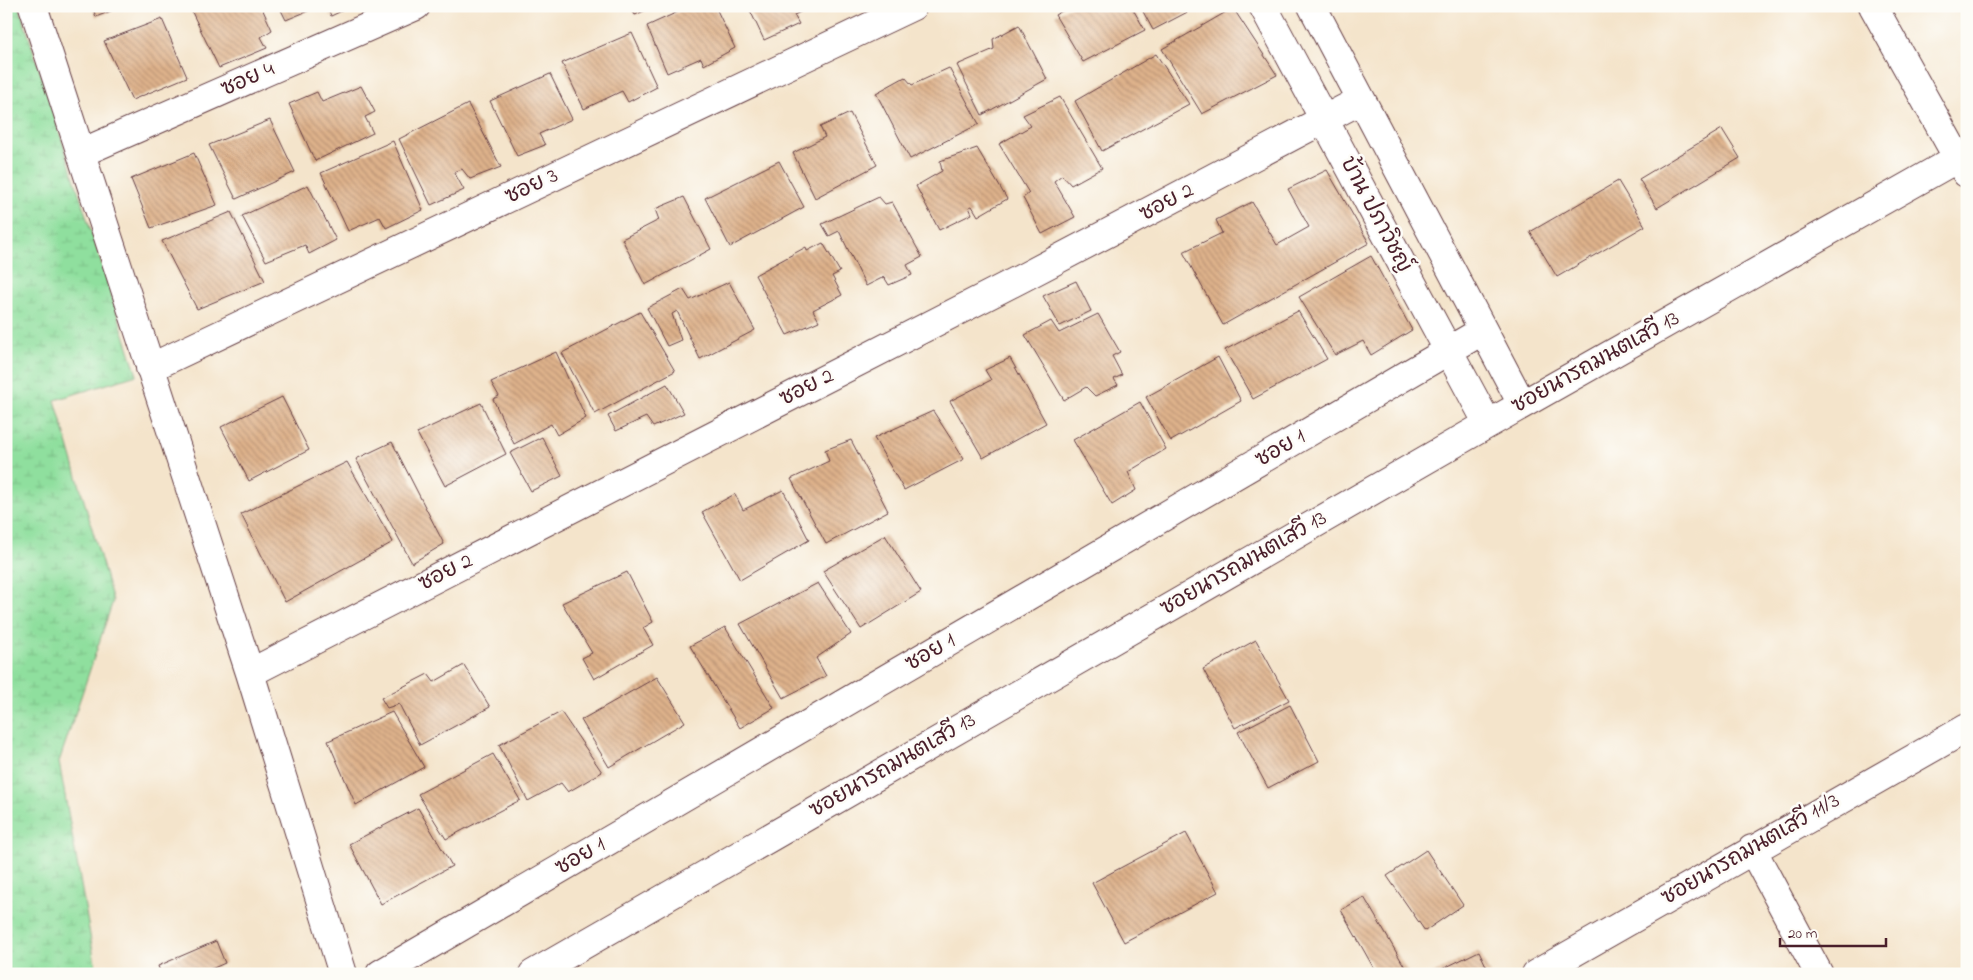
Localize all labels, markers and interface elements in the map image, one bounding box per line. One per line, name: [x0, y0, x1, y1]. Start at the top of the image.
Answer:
street label: ซอย 4: [216, 54, 280, 106]
street label: บ้าน ปภาวิชญ์: [1331, 151, 1420, 279]
street label: ซอย 3: [500, 161, 564, 213]
street label: ซอย 2: [1134, 175, 1200, 231]
street label: ซอยนารถมนตเสวี 13: [1506, 303, 1686, 423]
street label: ซอย 2: [774, 361, 840, 415]
street label: ซอย 1: [1250, 422, 1312, 476]
street label: ซอยนารถมนตเสวี 13: [1155, 503, 1333, 625]
street label: ซอย 2: [413, 546, 479, 600]
street label: ซอย 1: [900, 626, 962, 680]
street label: ซอยนารถมนตเสวี 13: [804, 705, 982, 827]
street label: ซอยนารถมนตเสวี 11/3: [1656, 786, 1846, 914]
street label: ซอย 1: [550, 830, 612, 884]
scale bar: [1780, 915, 1887, 947]
text: 20 m: [1788, 923, 1818, 945]

